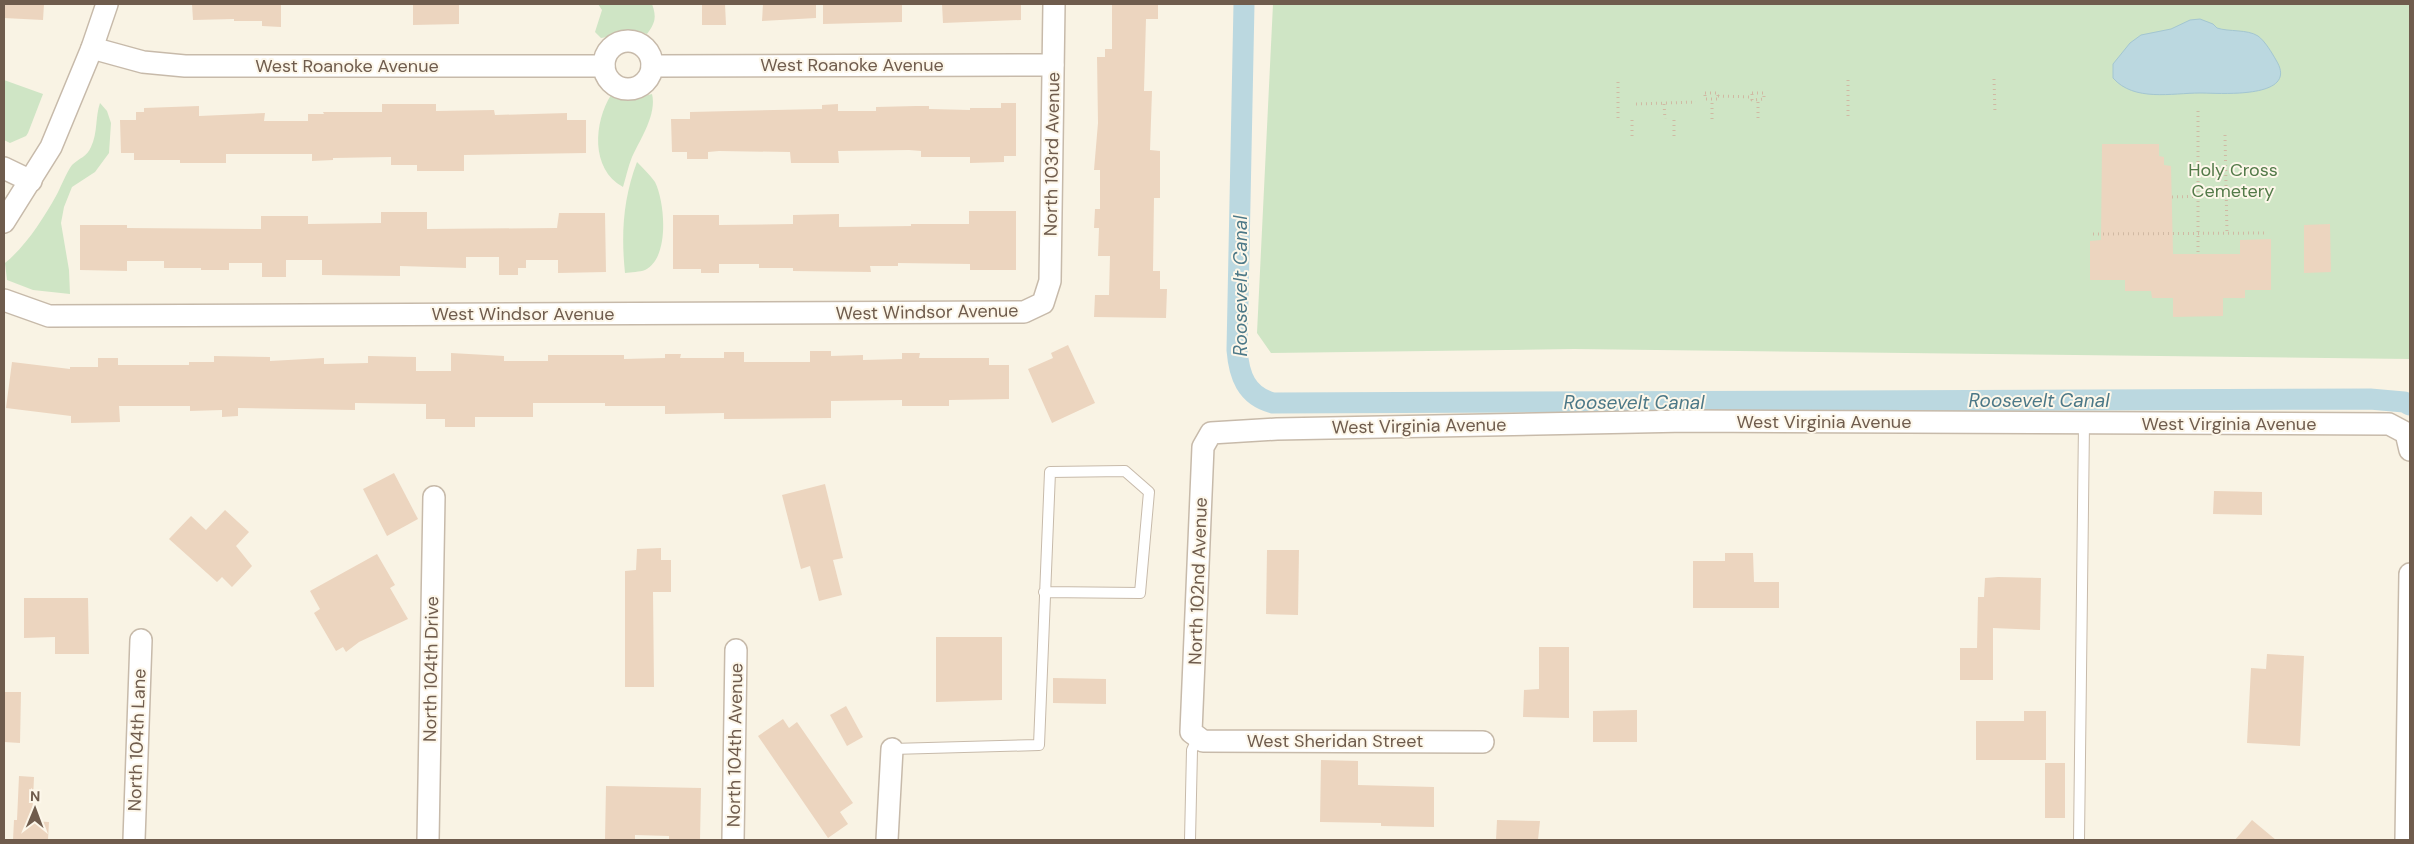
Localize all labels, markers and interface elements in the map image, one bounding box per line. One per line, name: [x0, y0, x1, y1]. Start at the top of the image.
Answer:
street label: West Roanoke Avenue: [760, 53, 944, 77]
street label: West Roanoke Avenue: [255, 54, 439, 78]
street label: North 103rd Avenue: [1039, 72, 1065, 236]
park label: Holy Cross Cemetery: [2188, 158, 2278, 203]
water label: Roosevelt Canal: [1228, 215, 1253, 356]
street label: West Windsor Avenue: [835, 298, 1019, 326]
street label: West Windsor Avenue: [432, 302, 614, 326]
water label: Roosevelt Canal: [1969, 388, 2110, 413]
water label: Roosevelt Canal: [1564, 390, 1705, 415]
street label: West Virginia Avenue: [1737, 410, 1911, 434]
street label: West Virginia Avenue: [1331, 412, 1507, 440]
street label: West Virginia Avenue: [2142, 412, 2316, 436]
street label: North 102nd Avenue: [1183, 497, 1213, 665]
street label: North 104th Drive: [418, 596, 444, 742]
street label: North 104th Avenue: [722, 663, 748, 827]
street label: North 104th Lane: [123, 668, 151, 812]
street label: West Sheridan Street: [1247, 729, 1423, 753]
north arrow: [10, 784, 60, 834]
text: N: [30, 787, 40, 805]

